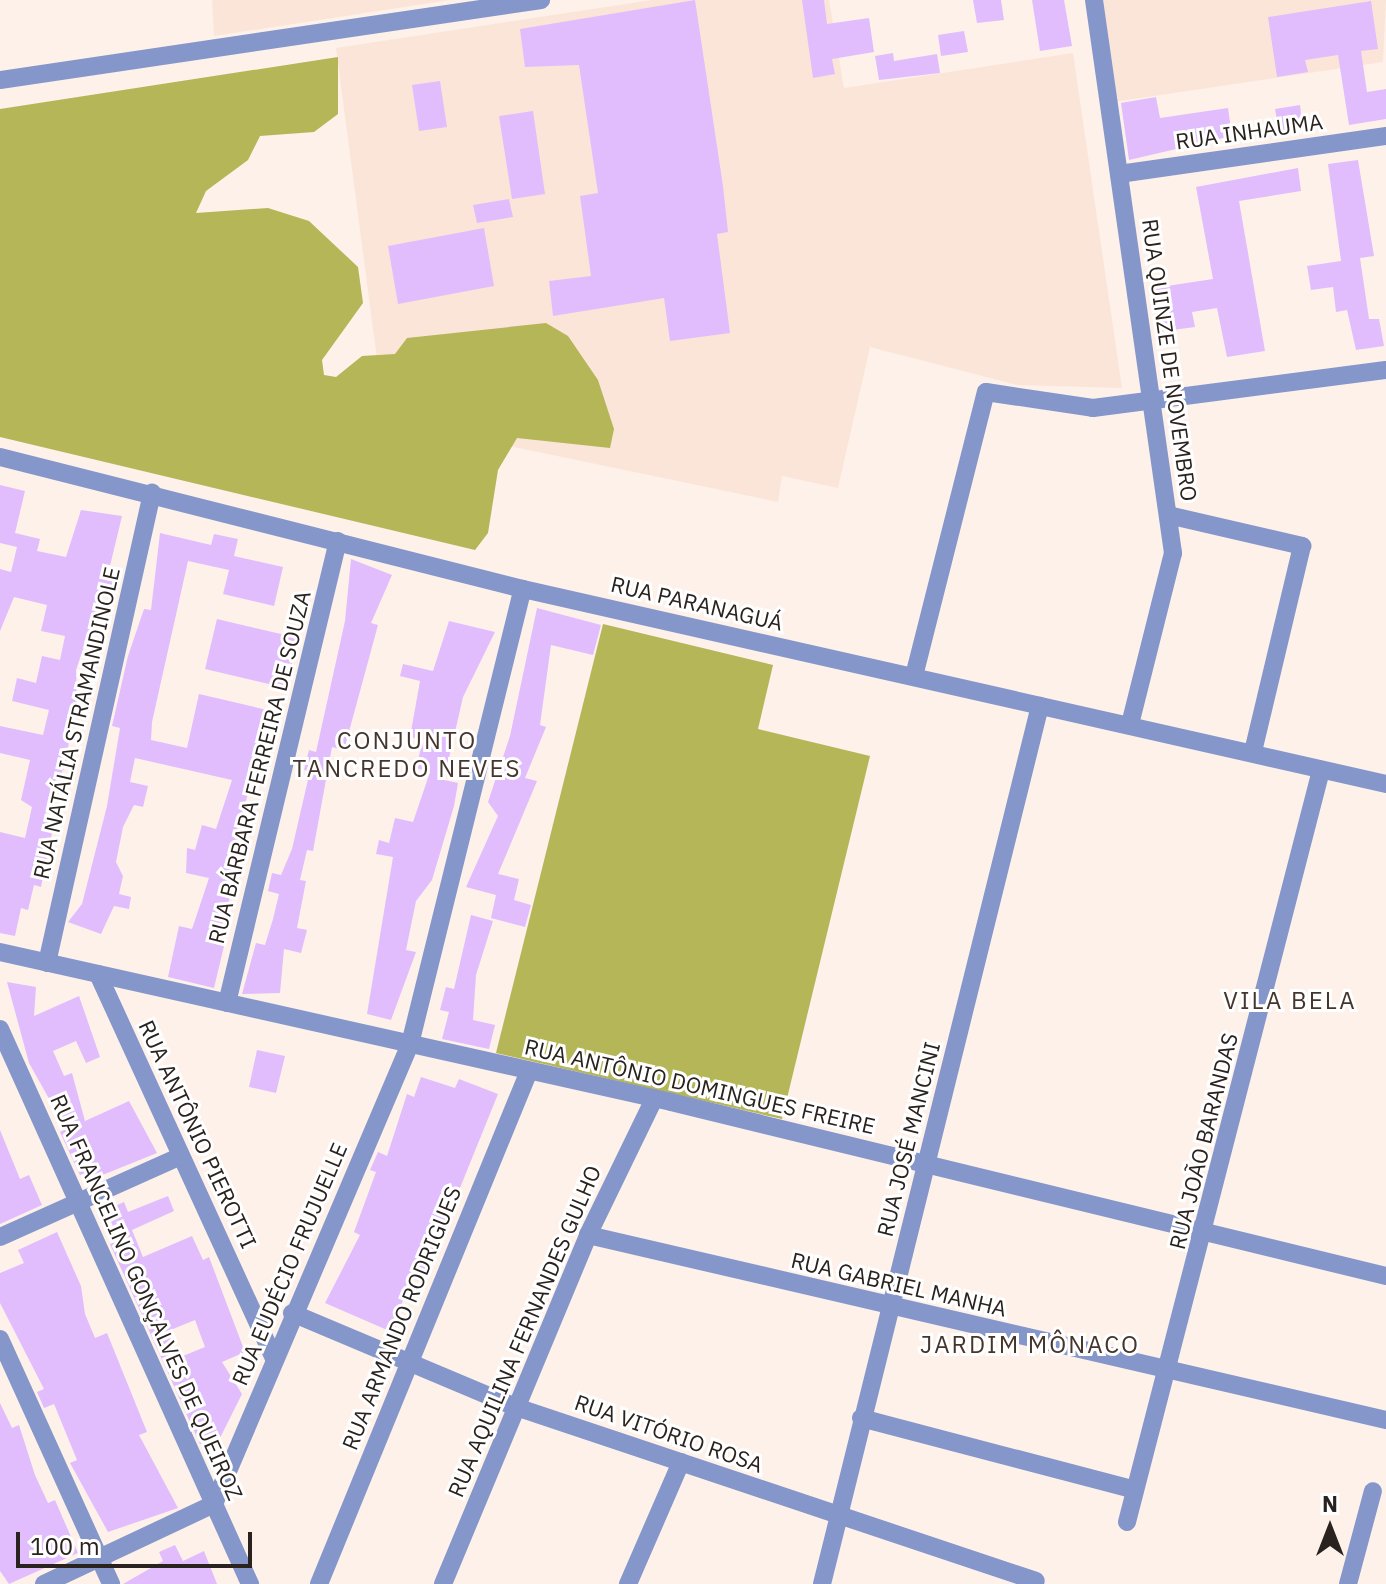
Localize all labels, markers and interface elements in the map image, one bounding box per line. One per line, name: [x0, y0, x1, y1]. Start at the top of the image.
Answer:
street label: RUA INHAUMA: [1174, 108, 1324, 154]
street label: RUA QUINZE DE NOVEMBRO: [1137, 217, 1203, 503]
street label: RUA NATÁLIA STRAMANDINOLE: [27, 564, 125, 882]
street label: RUA PARANAGUÁ: [608, 570, 786, 636]
street label: RUA BÁRBARA FERREIRA DE SOUZA: [202, 588, 316, 946]
district label: CONJUNTO TANCREDO NEVES: [293, 727, 521, 783]
district label: VILA BELA: [1223, 987, 1357, 1015]
street label: RUA ANTÔNIO PIEROTTI: [134, 1016, 262, 1252]
street label: RUA JOÃO BARANDAS: [1163, 1030, 1243, 1252]
street label: RUA ANTÔNIO DOMINGUES FREIRE: [522, 1033, 878, 1139]
street label: RUA JOSÉ MANCINI: [871, 1039, 945, 1239]
street label: RUA FRANCELINO GONÇALVES DE QUEIROZ: [45, 1090, 249, 1504]
street label: RUA EUDÉCIO FRUJUELLE: [226, 1139, 352, 1389]
street label: RUA AQUILINA FERNANDES GULHO: [442, 1161, 606, 1501]
street label: RUA ARMANDO RODRIGUES: [336, 1182, 466, 1454]
street label: RUA GABRIEL MANHA: [789, 1246, 1009, 1322]
district label: JARDIM MÔNACO: [920, 1331, 1140, 1359]
street label: RUA VITÓRIO ROSA: [571, 1388, 767, 1478]
north arrow: [1290, 1488, 1370, 1568]
text: N: [1322, 1489, 1338, 1518]
scale bar: [20, 1516, 256, 1566]
text: 100 m: [30, 1530, 100, 1562]

